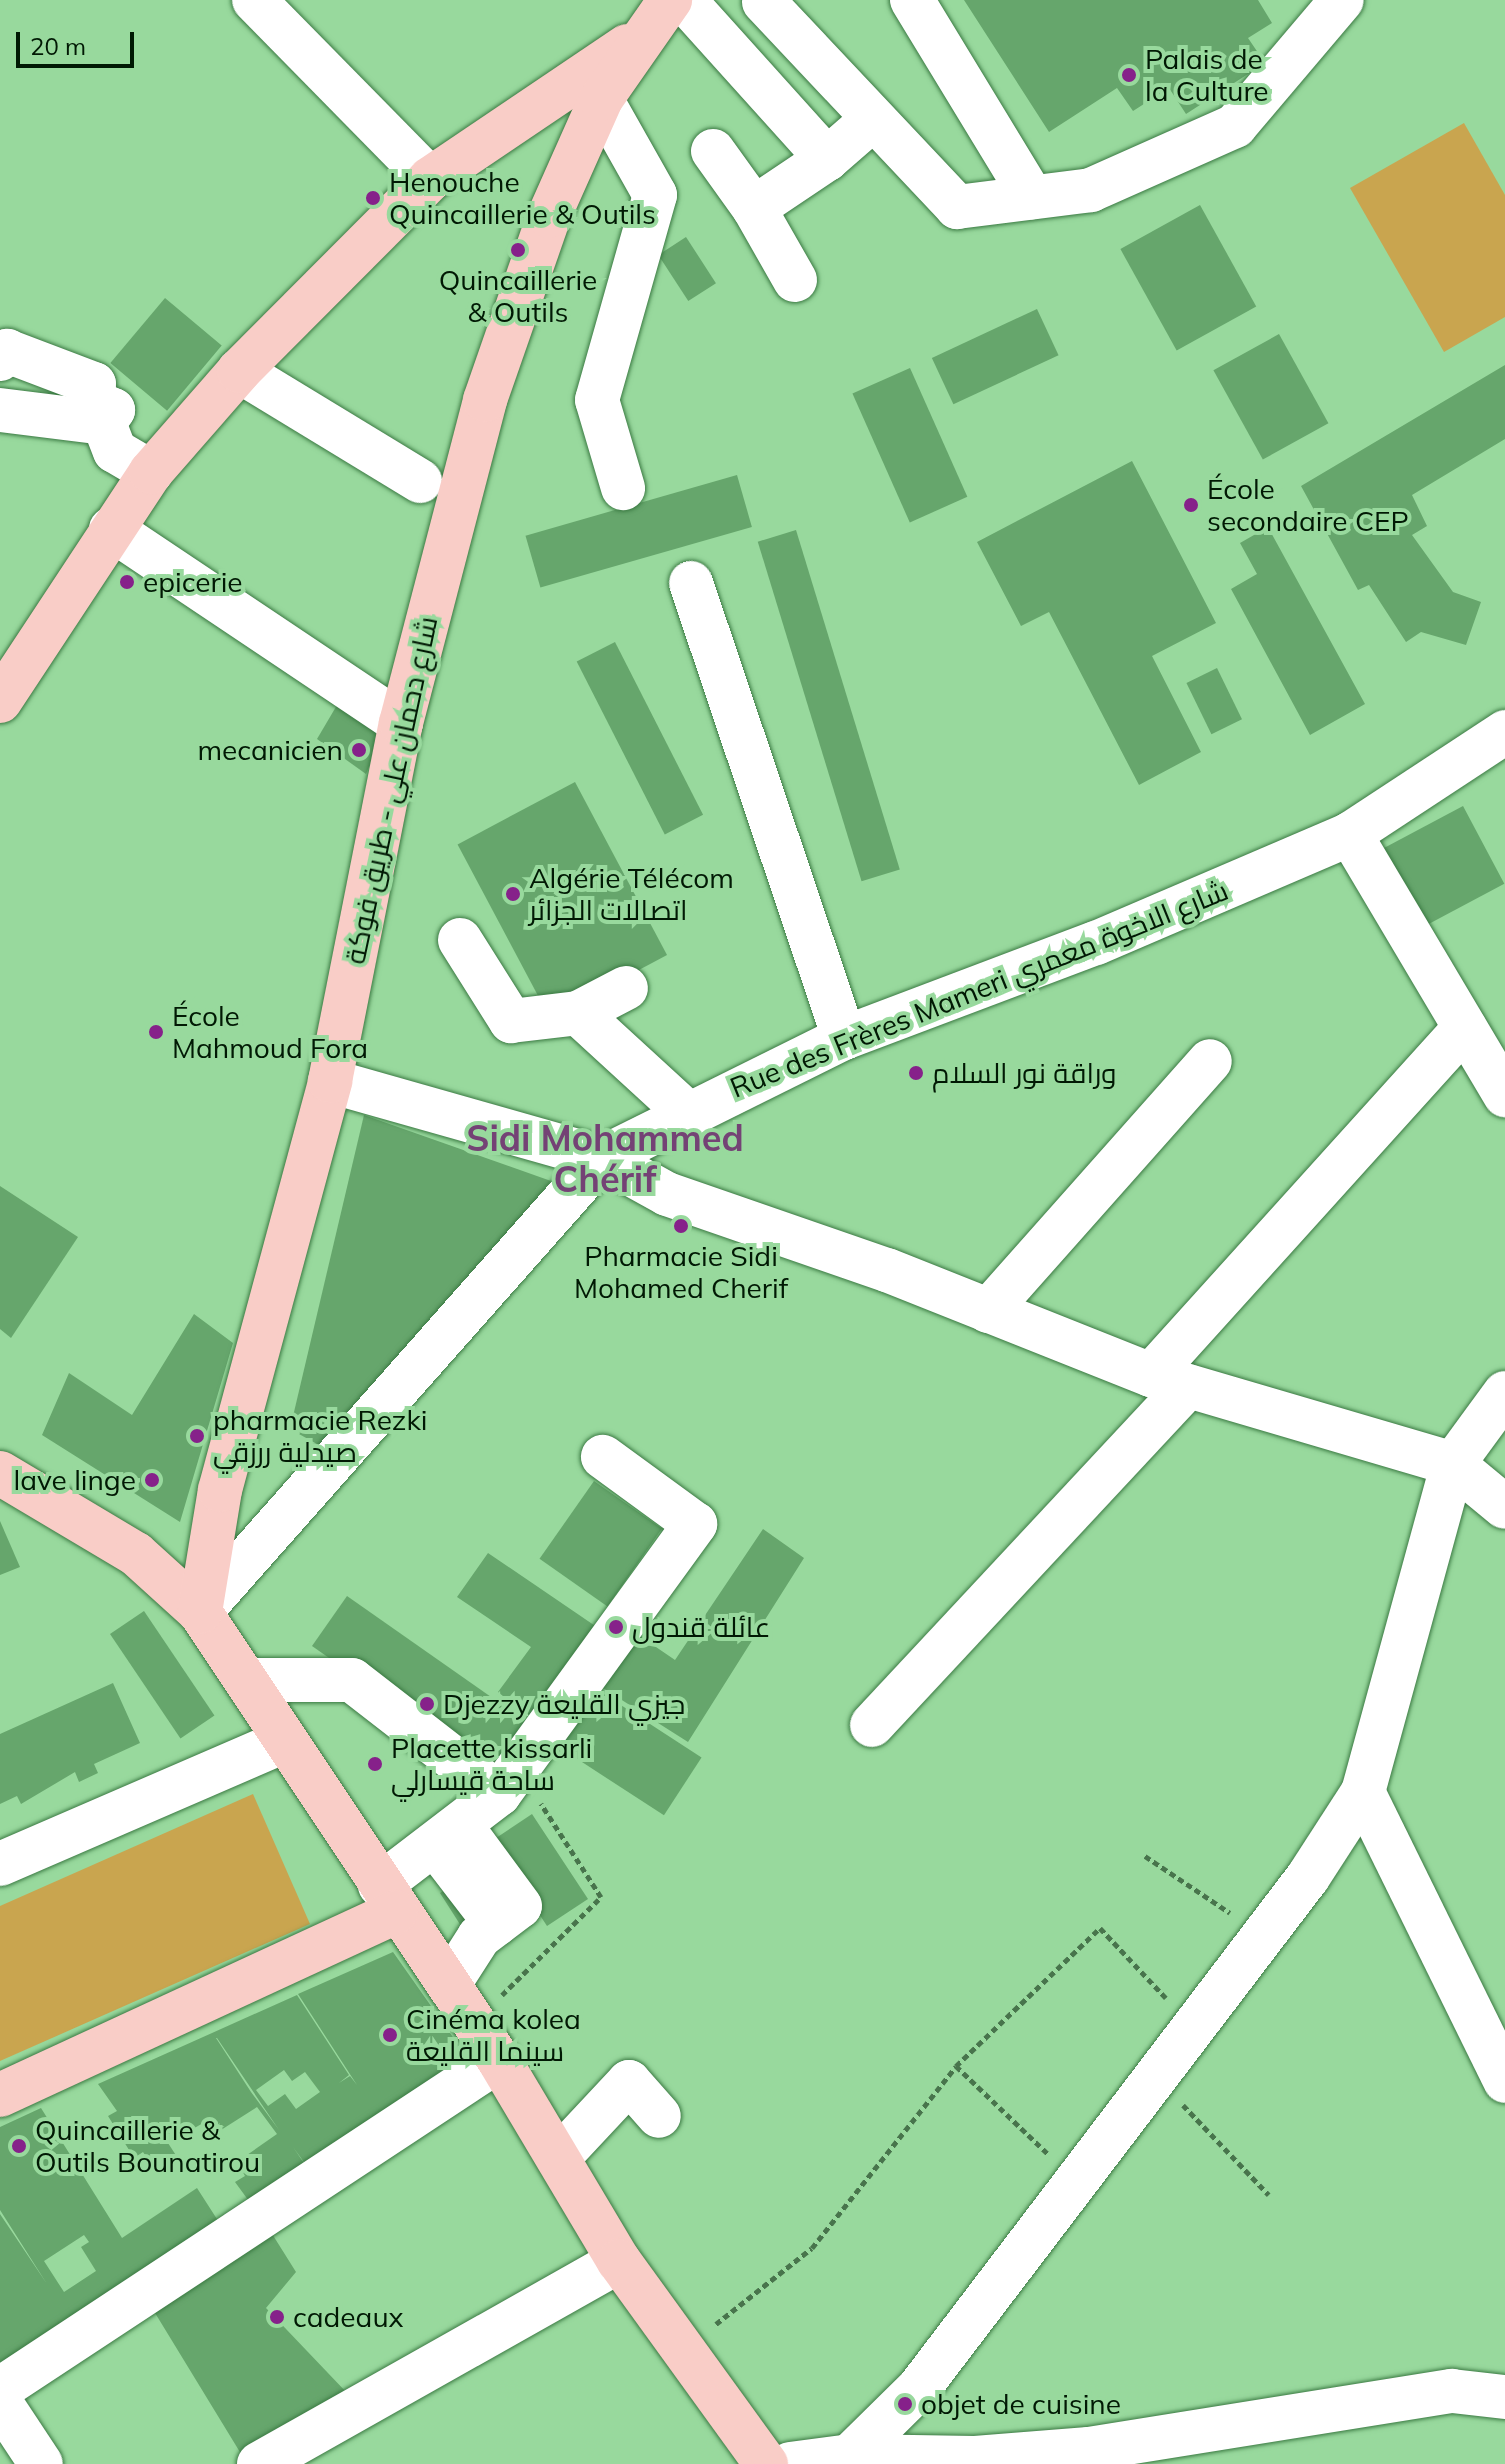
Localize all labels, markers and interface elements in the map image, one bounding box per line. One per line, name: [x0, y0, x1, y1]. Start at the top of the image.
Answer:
scale bar: [20, 16, 138, 66]
text: 20 m: [30, 31, 86, 61]
place label: Palais de la Culture: [1145, 42, 1269, 108]
marker: Palais de la Culture: [1120, 66, 1138, 84]
place label: Henouche Quincaillerie & Outils: [389, 165, 656, 231]
marker: Henouche Quincaillerie & Outils: [364, 189, 382, 207]
marker: Quincaillerie & Outils: [509, 241, 527, 259]
place label: Quincaillerie & Outils: [439, 263, 597, 329]
place label: École secondaire CEP: [1207, 472, 1409, 538]
marker: École secondaire CEP: [1182, 496, 1200, 514]
place label: epicerie: [143, 565, 243, 599]
marker: epicerie: [118, 573, 136, 591]
street label: شارع دحمان علي - طريق فوكة: [338, 613, 444, 967]
place label: mecanicien: [197, 733, 343, 767]
marker: mecanicien: [350, 741, 368, 759]
place label: Algérie Télécom اتصالات الجزائر: [529, 861, 734, 927]
street label: Rue des Frères Mameri شارع الاخوة معمري: [725, 873, 1233, 1105]
marker: Algérie Télécom اتصالات الجزائر: [504, 885, 522, 903]
place label: École Mahmoud Fora: [172, 999, 368, 1065]
marker: École Mahmoud Fora: [147, 1023, 165, 1041]
place label: وراقة نور السلام: [932, 1056, 1117, 1090]
marker: وراقة نور السلام: [907, 1064, 925, 1082]
district label: Sidi Mohammed Chérif: [466, 1115, 744, 1200]
marker: Pharmacie Sidi Mohamed Cherif: [672, 1217, 690, 1235]
place label: Pharmacie Sidi Mohamed Cherif: [574, 1239, 788, 1305]
place label: pharmacie Rezki صيدلية ررزقي: [213, 1403, 427, 1469]
marker: pharmacie Rezki صيدلية ررزقي: [188, 1427, 206, 1445]
place label: lave linge: [14, 1463, 136, 1497]
marker: lave linge: [143, 1471, 161, 1489]
place label: عائلة قندول: [632, 1610, 771, 1644]
marker: عائلة قندول: [607, 1618, 625, 1636]
place label: Djezzy جيزي القليعة: [443, 1687, 685, 1721]
marker: Djezzy جيزي القليعة: [418, 1695, 436, 1713]
place label: Placette kissarli ساحة قيسارلي: [391, 1731, 592, 1797]
marker: Placette kissarli ساحة قيسارلي: [366, 1755, 384, 1773]
place label: Cinéma kolea سينما القليعة: [406, 2002, 581, 2068]
marker: Cinéma kolea سينما القليعة: [381, 2026, 399, 2044]
place label: Quincaillerie & Outils Bounatirou: [35, 2113, 260, 2179]
marker: Quincaillerie & Outils Bounatirou: [10, 2137, 28, 2155]
place label: cadeaux: [293, 2300, 404, 2334]
marker: cadeaux: [268, 2308, 286, 2326]
place label: objet de cuisine: [921, 2387, 1121, 2421]
marker: objet de cuisine: [896, 2395, 914, 2413]

